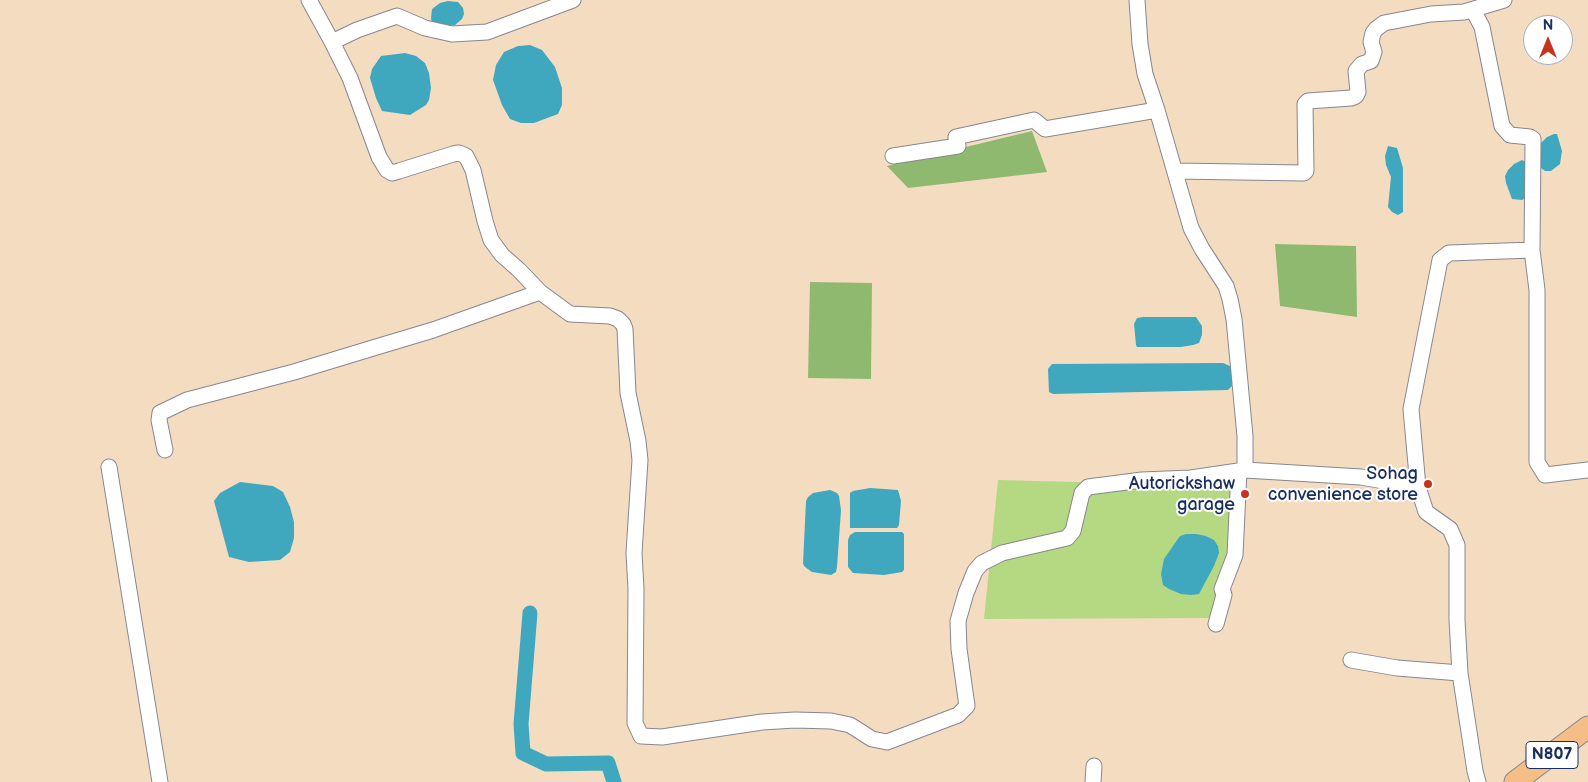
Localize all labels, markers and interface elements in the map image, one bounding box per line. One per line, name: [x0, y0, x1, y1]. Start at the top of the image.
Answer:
north arrow: [1523, 15, 1573, 65]
text: N: [1543, 17, 1553, 34]
place label: Sohag convenience store: [1268, 463, 1418, 506]
place label: Autorickshaw garage: [1129, 473, 1235, 516]
marker: Sohag convenience store: [1422, 478, 1434, 490]
marker: Autorickshaw garage: [1239, 488, 1251, 500]
road number: N807: [1526, 742, 1578, 768]

